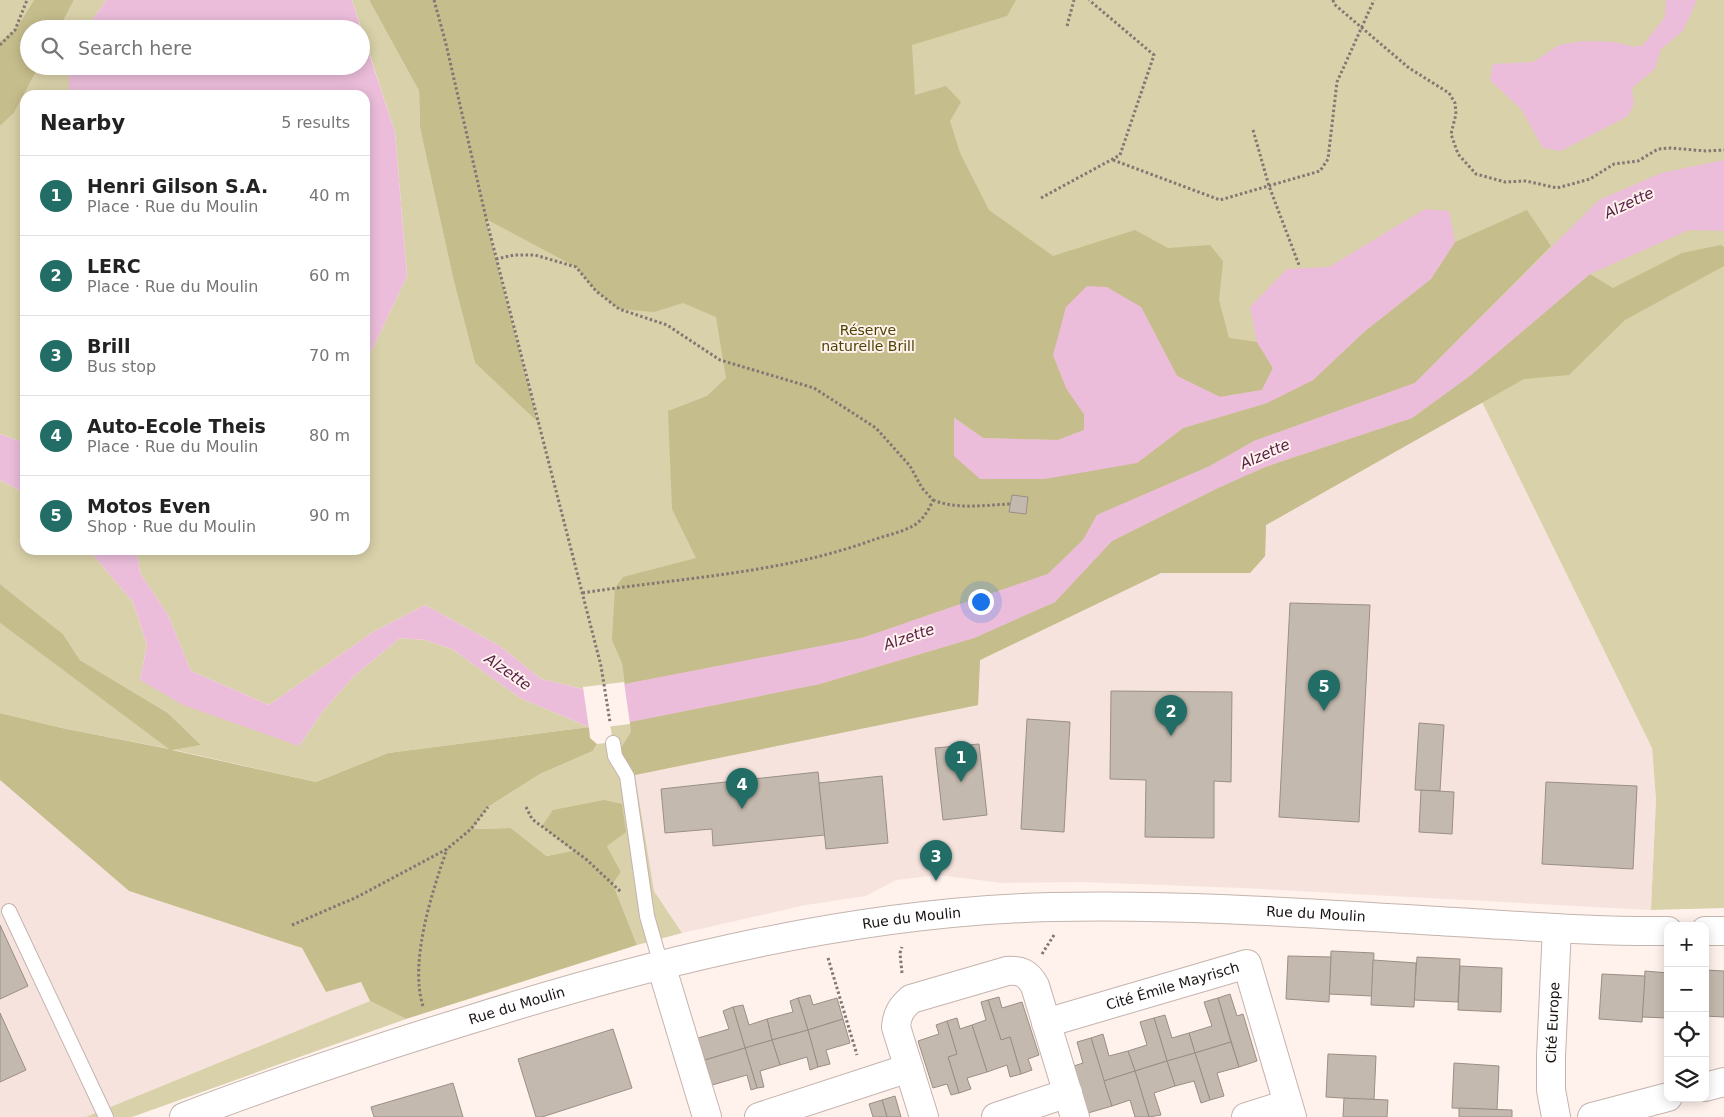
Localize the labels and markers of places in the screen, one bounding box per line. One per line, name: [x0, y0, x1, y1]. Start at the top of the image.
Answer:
pin: 5: [1308, 670, 1340, 711]
pin: 2: [1155, 695, 1187, 736]
pin: 1: [945, 741, 977, 782]
pin: 4: [726, 768, 758, 809]
pin: 3: [920, 840, 952, 881]

